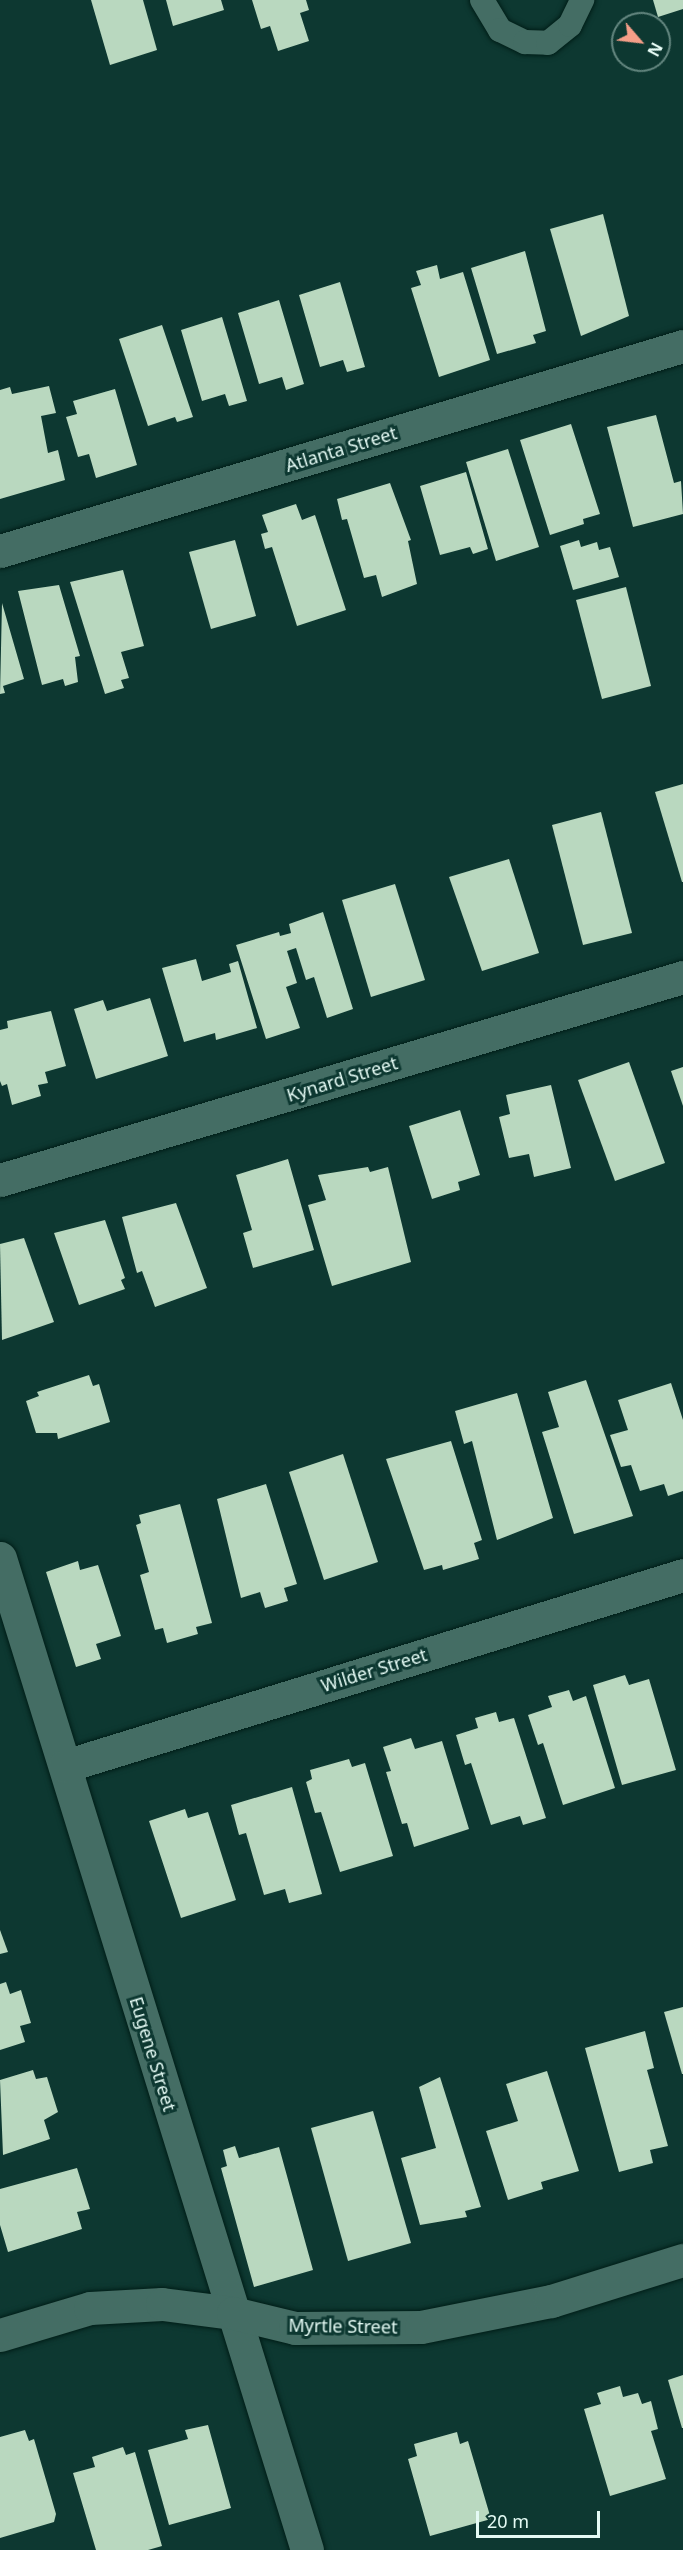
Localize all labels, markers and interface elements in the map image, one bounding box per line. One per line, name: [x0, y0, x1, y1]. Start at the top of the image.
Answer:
north arrow: [611, 12, 671, 72]
text: N: [642, 39, 668, 60]
street label: Atlanta Street: [283, 422, 399, 476]
street label: Kynard Street: [284, 1052, 400, 1106]
street label: Wilder Street: [318, 1644, 430, 1696]
street label: Eugene Street: [125, 1994, 181, 2114]
street label: Myrtle Street: [288, 2314, 398, 2338]
scale bar: [479, 2499, 604, 2537]
text: 20 m: [487, 2509, 529, 2533]

